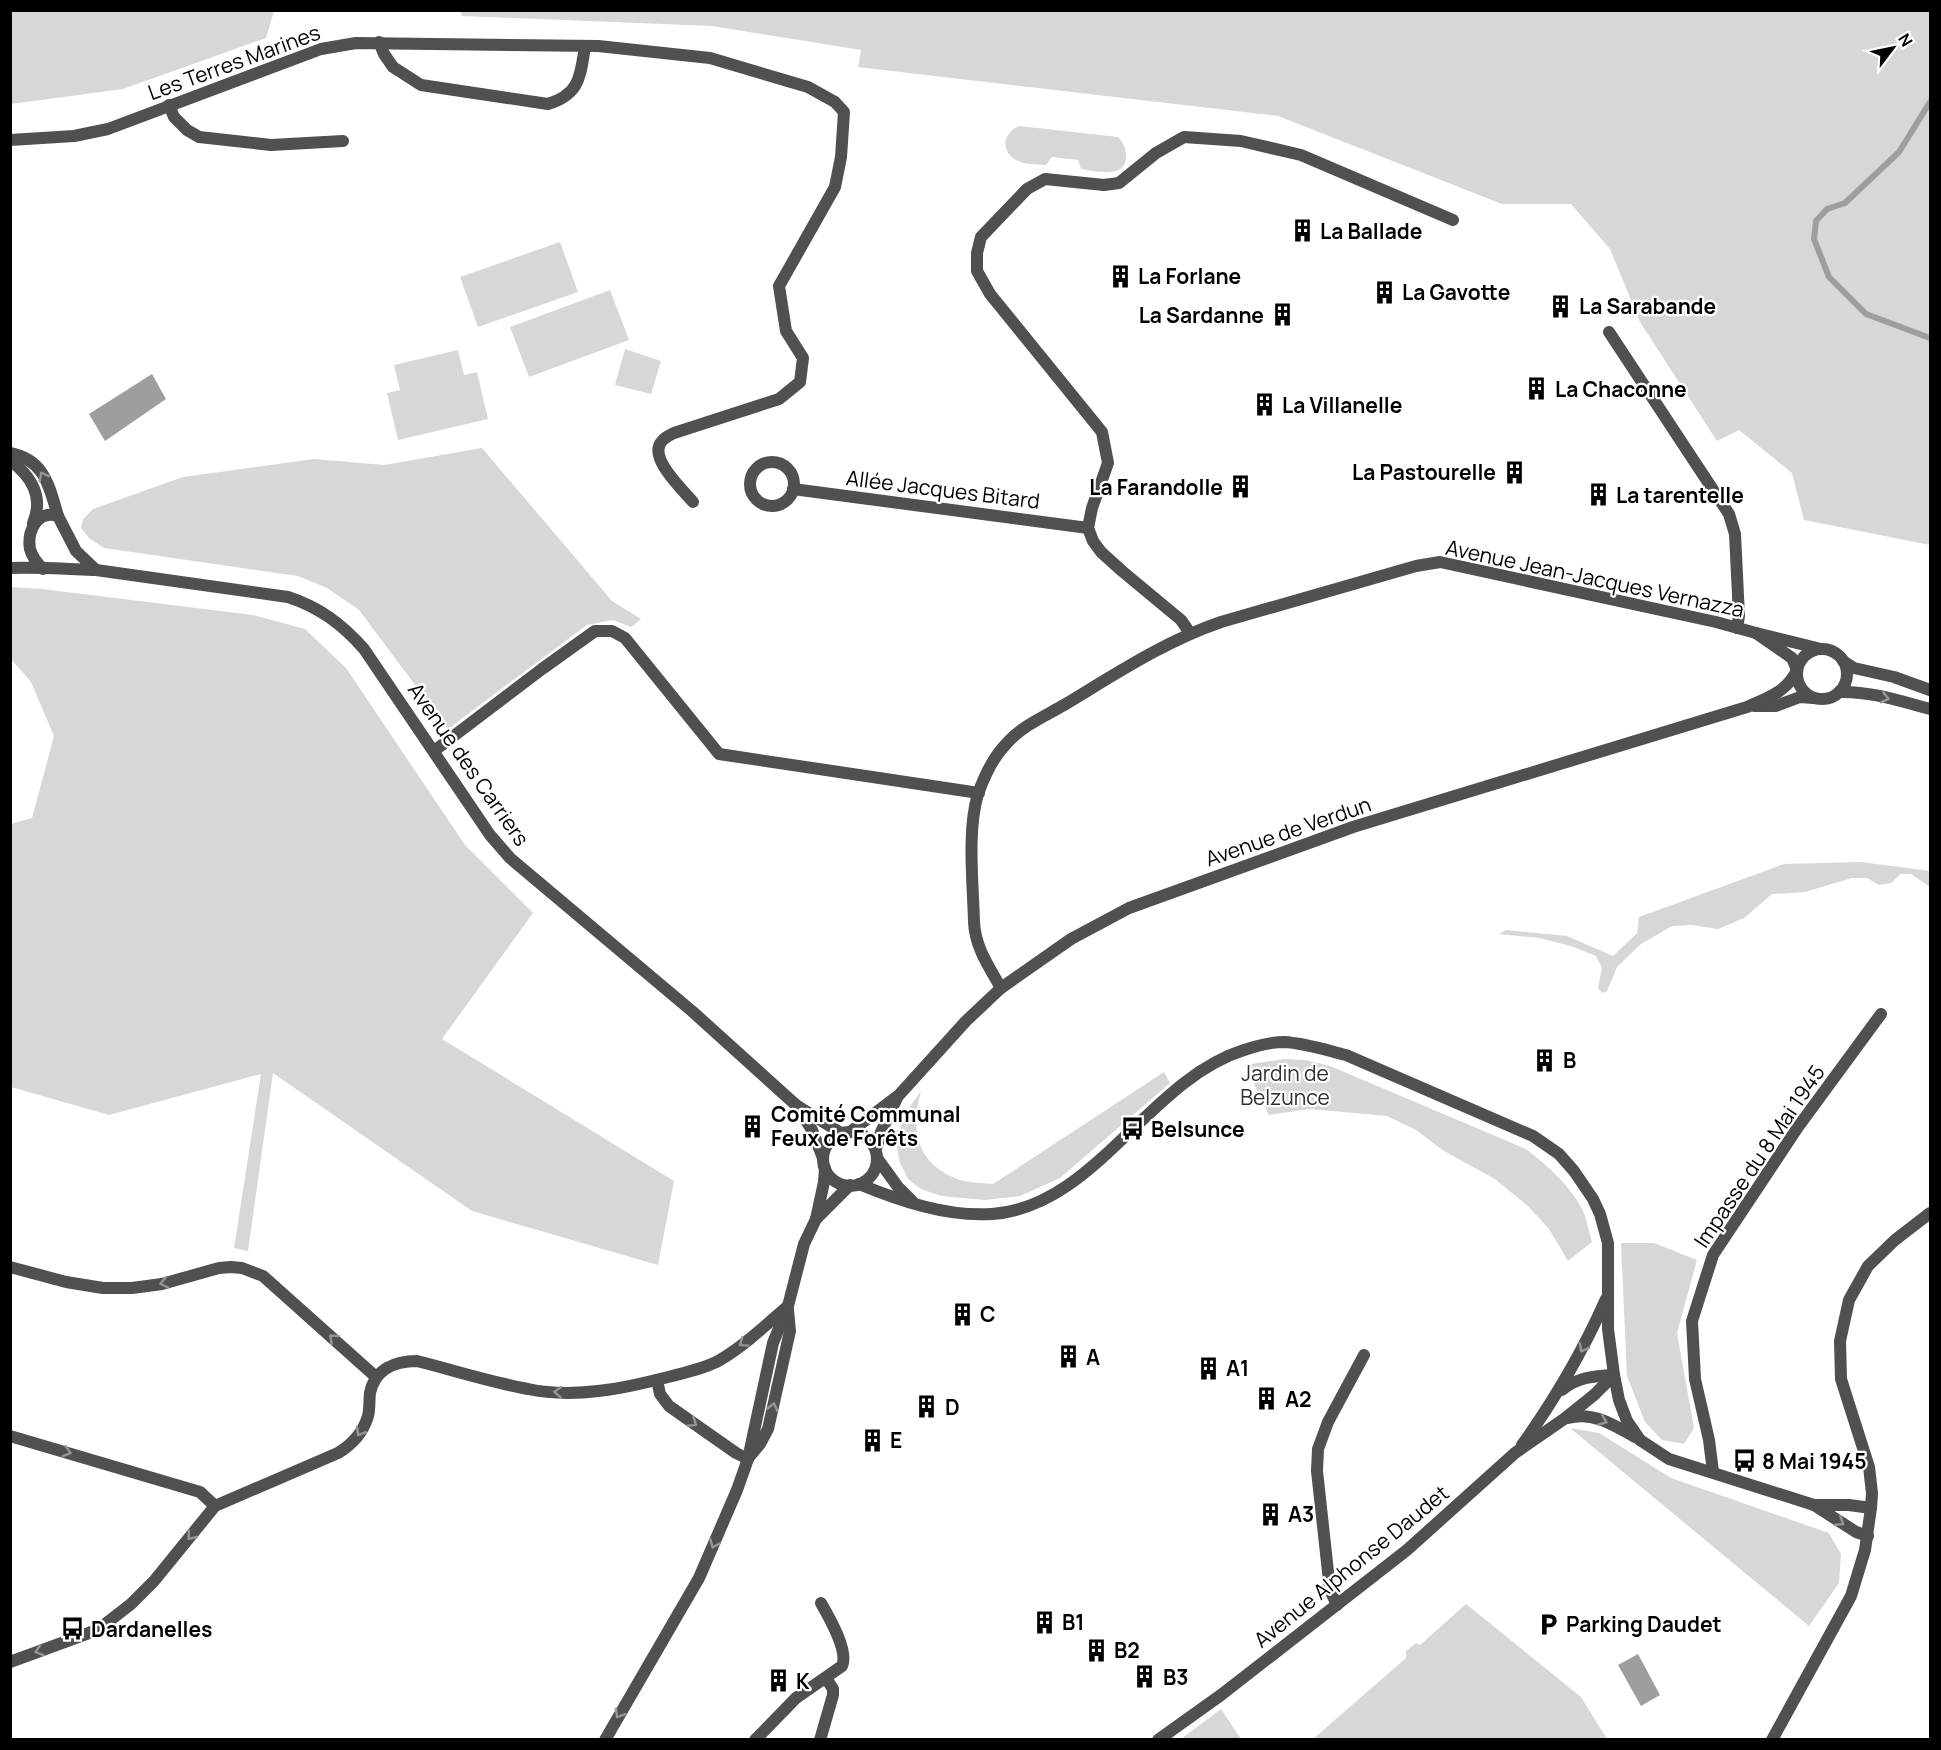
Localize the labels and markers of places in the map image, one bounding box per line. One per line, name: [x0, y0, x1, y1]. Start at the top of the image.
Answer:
place label: La Ballade: [1320, 217, 1422, 245]
building icon: La Ballade: [1289, 218, 1315, 244]
place label: La Forlane: [1138, 262, 1241, 290]
building icon: La Forlane: [1107, 263, 1133, 289]
place label: La Gavotte: [1402, 278, 1510, 306]
building icon: La Gavotte: [1371, 279, 1397, 305]
place label: La Sarabande: [1579, 292, 1716, 320]
building icon: La Sarabande: [1548, 293, 1574, 319]
place label: La Sardanne: [1139, 301, 1264, 329]
building icon: La Sardanne: [1269, 302, 1295, 328]
place label: La Chaconne: [1555, 375, 1687, 403]
building icon: La Chaconne: [1524, 376, 1550, 402]
place label: La Villanelle: [1282, 391, 1402, 419]
building icon: La Villanelle: [1251, 392, 1277, 418]
place label: La Pastourelle: [1352, 458, 1496, 486]
building icon: La Pastourelle: [1501, 459, 1527, 485]
place label: La Farandolle: [1089, 473, 1223, 501]
building icon: La Farandolle: [1228, 474, 1254, 500]
place label: La tarentelle: [1616, 481, 1744, 509]
building icon: La tarentelle: [1585, 482, 1611, 508]
place label: B: [1563, 1046, 1576, 1074]
building icon: B: [1532, 1047, 1558, 1073]
place label: Comité Communal Feux de Forêts: [771, 1100, 961, 1152]
building icon: Comité Communal Feux de Forêts: [740, 1113, 766, 1139]
place label: Belsunce: [1151, 1115, 1245, 1143]
bus stop icon: Belsunce: [1120, 1116, 1146, 1142]
place label: C: [980, 1300, 996, 1328]
building icon: C: [949, 1301, 975, 1327]
place label: A: [1086, 1343, 1100, 1371]
building icon: A: [1055, 1344, 1081, 1370]
place label: A1: [1226, 1354, 1249, 1382]
building icon: A1: [1195, 1355, 1221, 1381]
place label: A2: [1285, 1385, 1312, 1413]
building icon: A2: [1254, 1386, 1280, 1412]
place label: D: [945, 1393, 960, 1421]
building icon: D: [914, 1394, 940, 1420]
place label: E: [890, 1426, 902, 1454]
building icon: E: [859, 1427, 885, 1453]
place label: 8 Mai 1945: [1762, 1447, 1867, 1475]
bus stop icon: 8 Mai 1945: [1731, 1448, 1757, 1474]
place label: A3: [1288, 1500, 1314, 1528]
building icon: A3: [1257, 1501, 1283, 1527]
place label: B1: [1062, 1608, 1084, 1636]
building icon: B1: [1031, 1609, 1057, 1635]
place label: Parking Daudet: [1566, 1610, 1722, 1638]
parking icon: Parking Daudet: [1535, 1611, 1561, 1637]
place label: Dardanelles: [91, 1615, 212, 1643]
bus stop icon: Dardanelles: [60, 1616, 86, 1642]
place label: B2: [1114, 1636, 1140, 1664]
building icon: B2: [1083, 1637, 1109, 1663]
place label: B3: [1163, 1663, 1188, 1691]
building icon: B3: [1132, 1664, 1158, 1690]
place label: K: [796, 1667, 810, 1695]
building icon: K: [765, 1668, 791, 1694]

